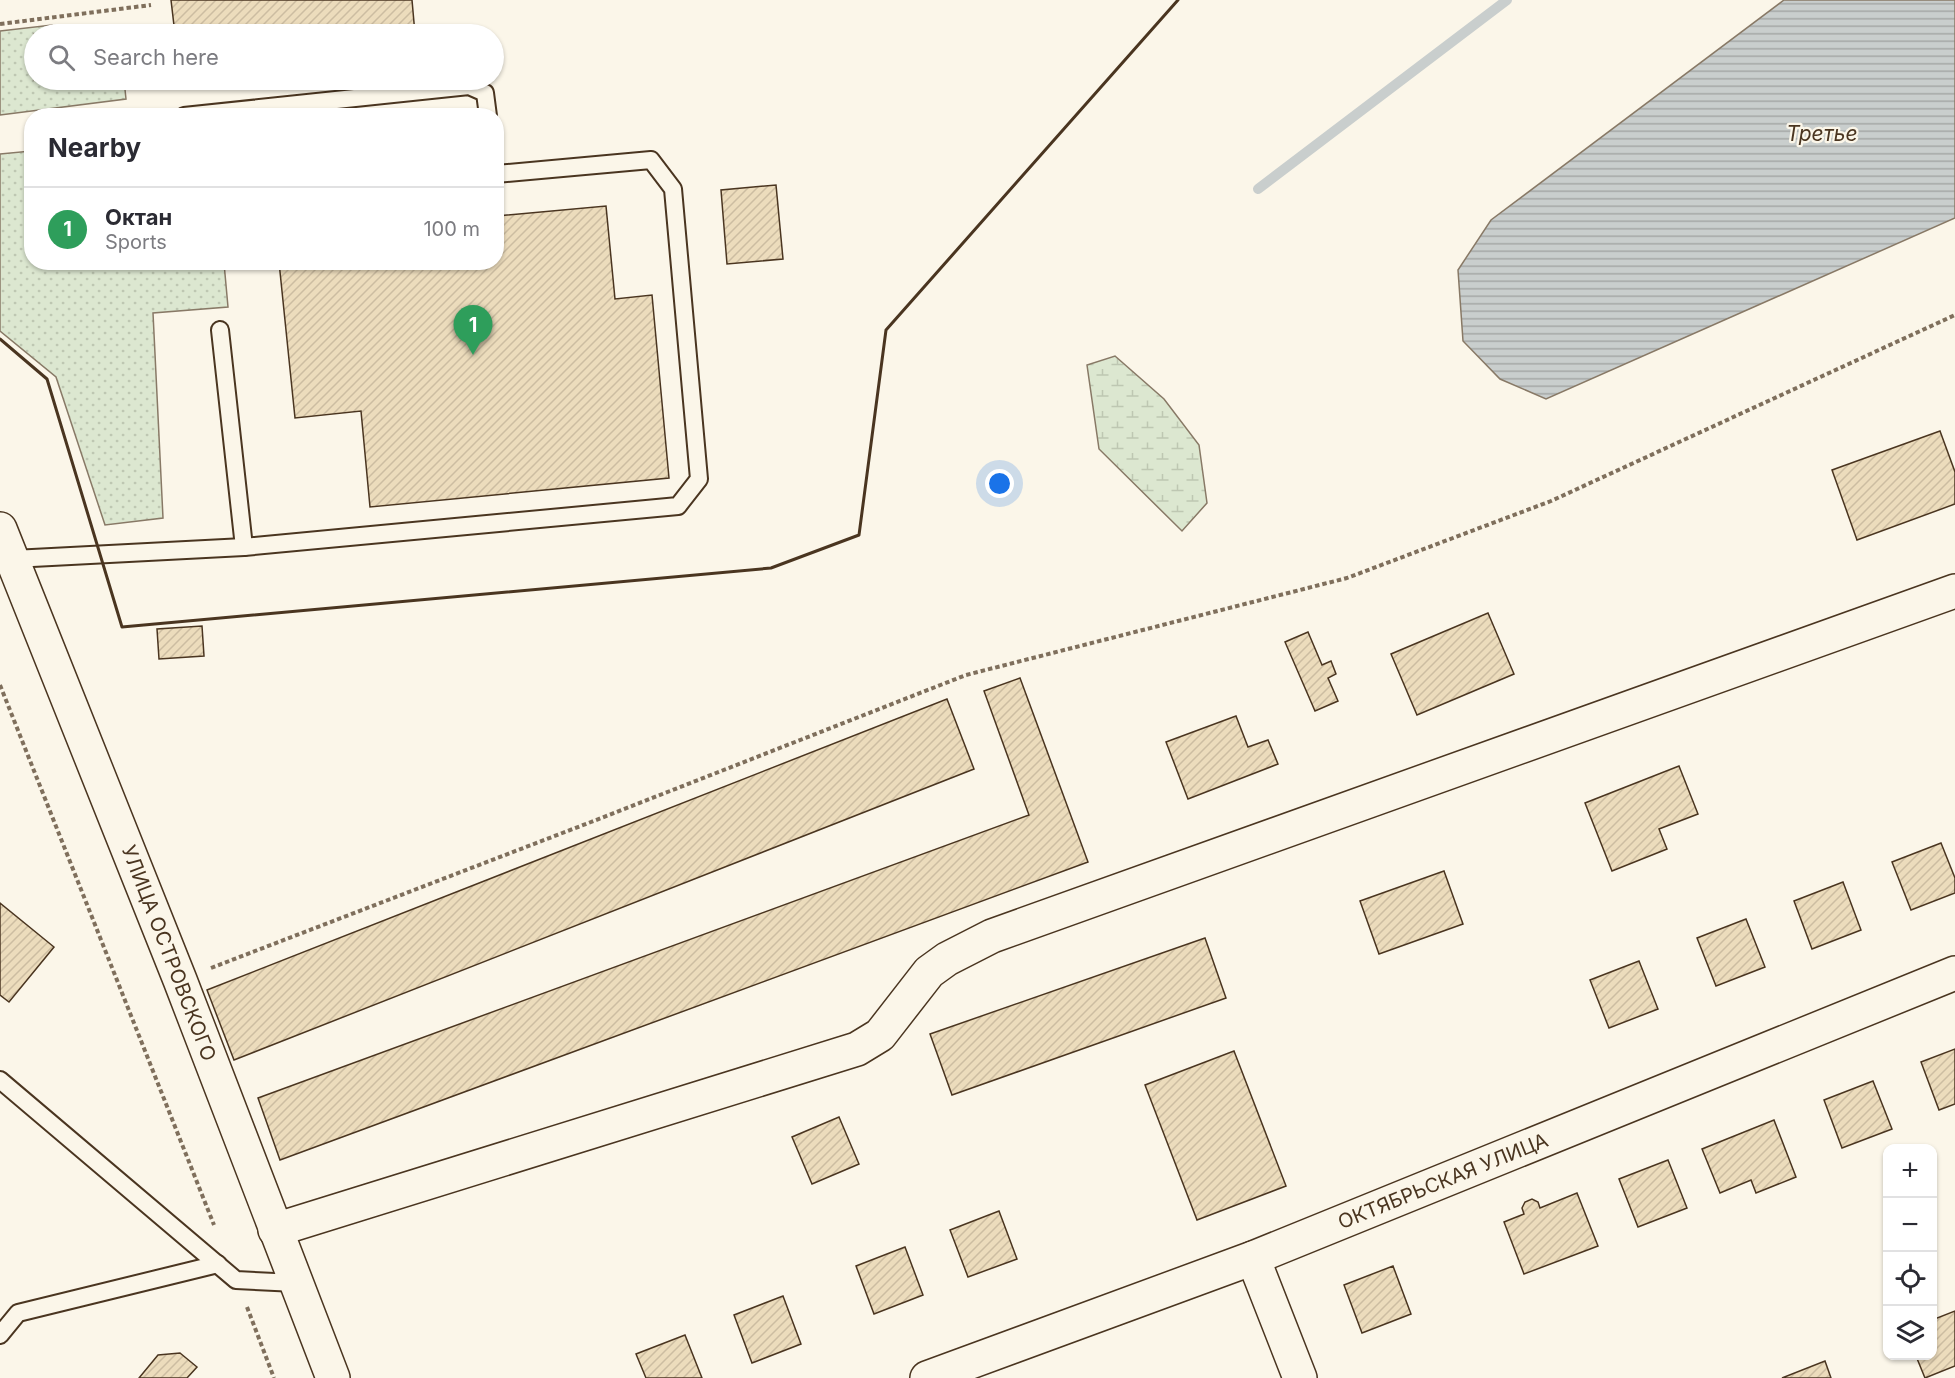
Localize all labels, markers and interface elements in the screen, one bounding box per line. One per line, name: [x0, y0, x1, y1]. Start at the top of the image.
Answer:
search box: [24, 24, 504, 90]
icon: search: [45, 41, 78, 74]
text: Search here: [93, 44, 219, 70]
water label: Третье: [1786, 121, 1858, 146]
text: Nearby: [48, 132, 141, 163]
text: Октан: [105, 204, 172, 230]
text: 1: [63, 217, 72, 241]
text: 100 m: [423, 217, 480, 241]
text: Sports: [105, 230, 167, 254]
pin: 1: [454, 306, 492, 355]
your location: [985, 469, 1014, 498]
street label: УЛИЦА ОСТРОВСКОГО: [117, 842, 221, 1064]
street label: ОКТЯБРЬСКАЯ УЛИЦА: [1334, 1128, 1552, 1234]
map controls: [1883, 1144, 1937, 1360]
button: +: [1883, 1144, 1937, 1198]
button: −: [1883, 1198, 1937, 1252]
button: locate: [1883, 1252, 1937, 1306]
button: layers: [1883, 1306, 1937, 1360]

